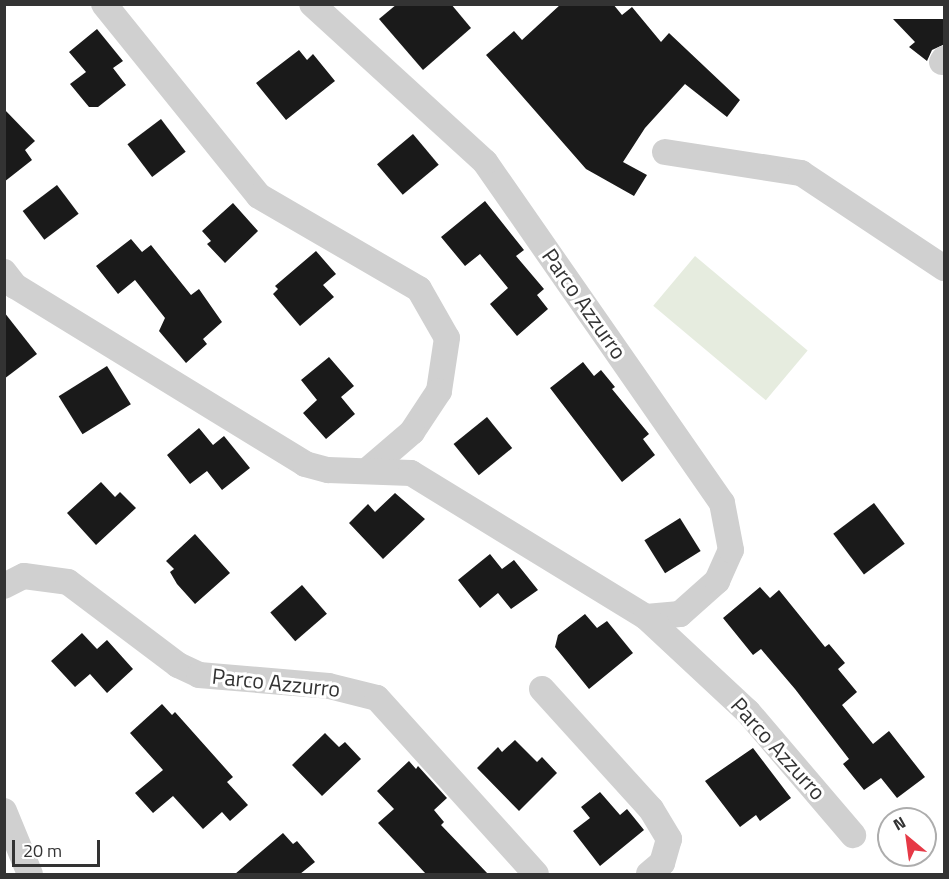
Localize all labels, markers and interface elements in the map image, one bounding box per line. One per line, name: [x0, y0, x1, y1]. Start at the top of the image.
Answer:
street label: Parco Azzurro: [536, 244, 632, 364]
street label: Parco Azzurro: [211, 663, 341, 703]
street label: Parco Azzurro: [725, 692, 831, 806]
north arrow: [877, 807, 937, 867]
text: N: [889, 810, 910, 836]
scale bar: [15, 828, 104, 866]
text: 20 m: [23, 837, 62, 864]

